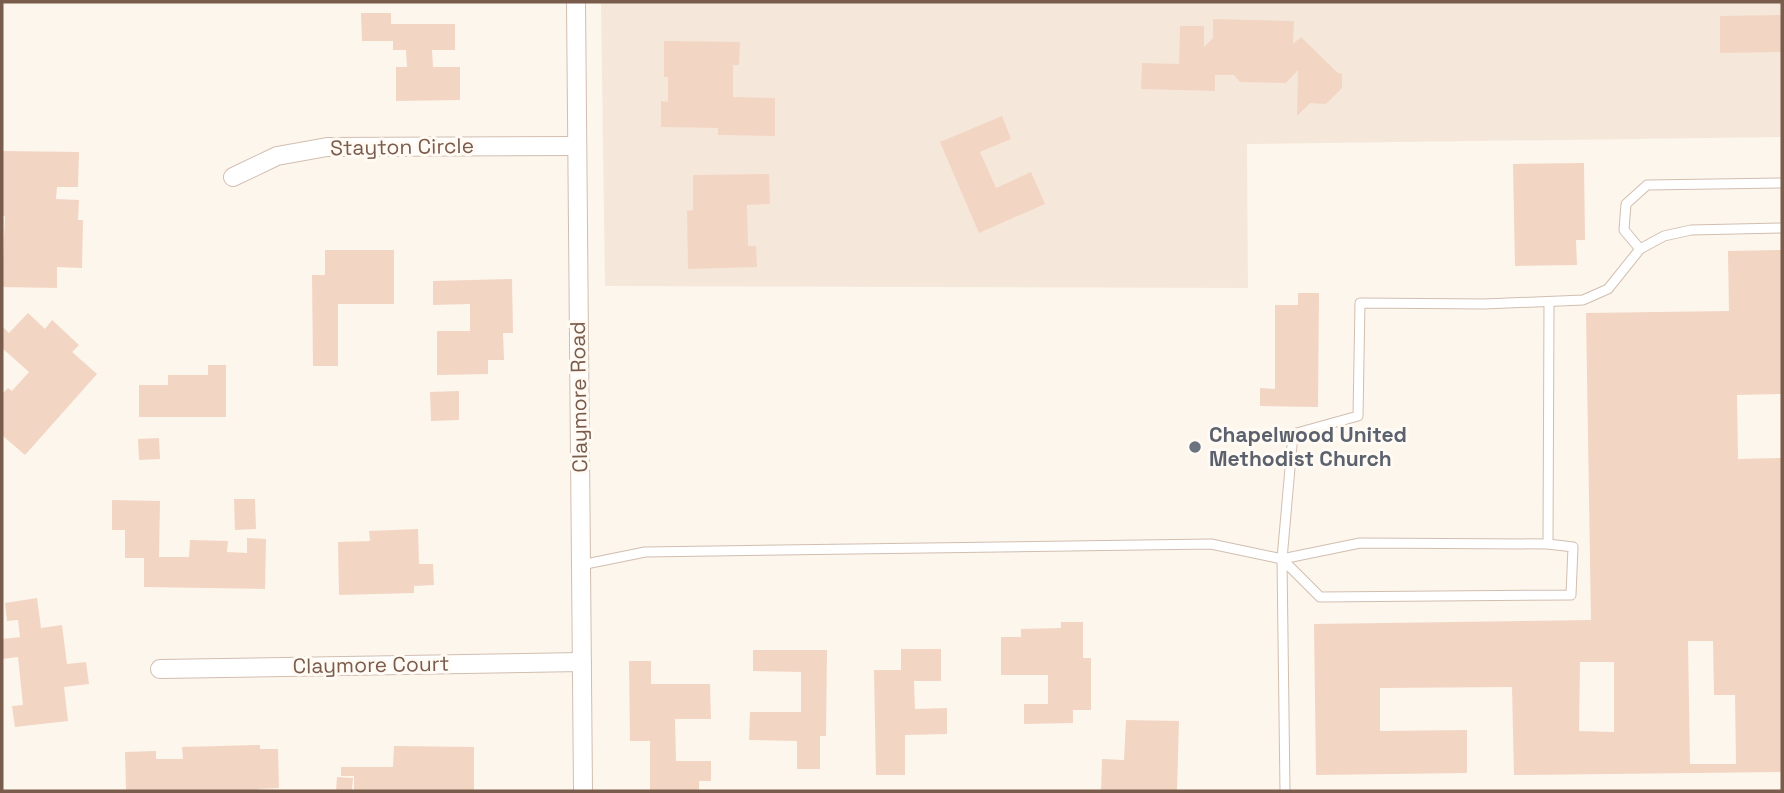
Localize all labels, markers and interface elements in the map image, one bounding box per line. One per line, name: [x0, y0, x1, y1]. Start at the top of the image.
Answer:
street label: Stayton Circle: [330, 132, 474, 161]
street label: Claymore Road: [564, 321, 593, 473]
place label: Chapelwood United Methodist Church: [1209, 421, 1407, 472]
marker: Chapelwood United Methodist Church: [1187, 439, 1203, 455]
street label: Claymore Court: [292, 650, 450, 679]

